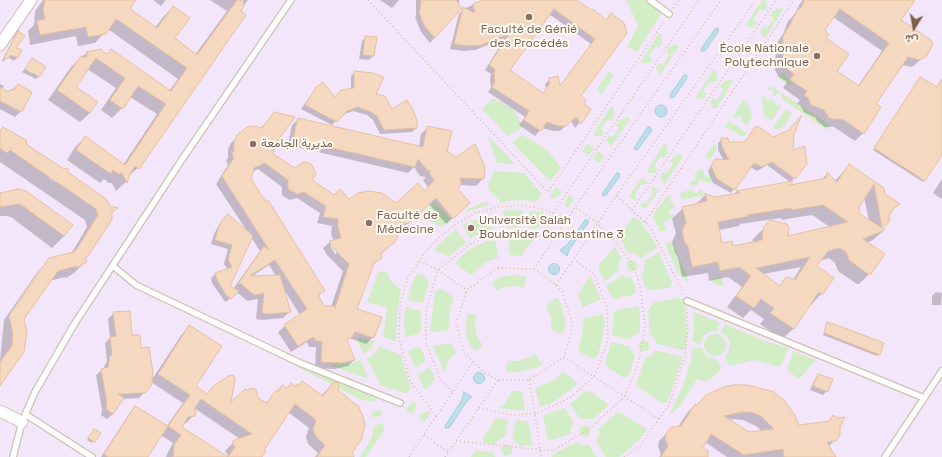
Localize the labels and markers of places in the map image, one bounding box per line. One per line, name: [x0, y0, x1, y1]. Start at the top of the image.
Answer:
marker: Faculté de Génié des Procédés: [524, 12, 534, 22]
place label: Faculté de Génié des Procédés: [481, 23, 577, 51]
place label: École Nationale Polytechnique: [720, 42, 809, 70]
marker: École Nationale Polytechnique: [812, 51, 822, 61]
place label: مديرية الجامعة: [261, 137, 333, 151]
marker: مديرية الجامعة: [248, 139, 258, 149]
place label: Faculté de Médecine: [377, 209, 438, 237]
place label: Université Salah Boubnider Constantine 3: [479, 214, 624, 242]
marker: Faculté de Médecine: [364, 218, 374, 228]
marker: Université Salah Boubnider Constantine 3: [466, 223, 476, 233]

